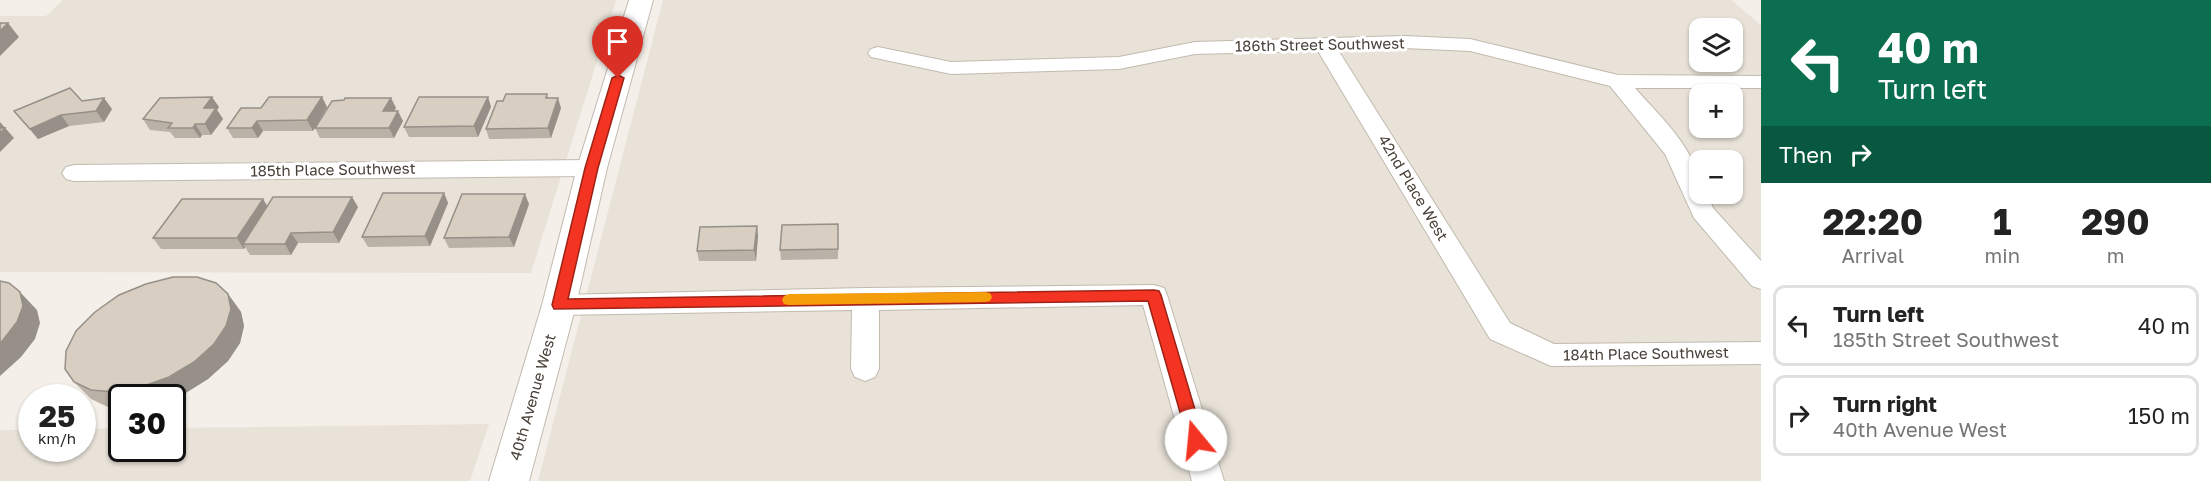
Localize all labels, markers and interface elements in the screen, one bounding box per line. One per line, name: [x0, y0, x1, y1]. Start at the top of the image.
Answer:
pin: [592, 16, 643, 78]
map controls: [1689, 18, 1743, 204]
button: layers: [1689, 18, 1743, 72]
text: 40 m: [1878, 22, 1979, 72]
icon: left: [1779, 24, 1857, 102]
icon: arrive: [601, 25, 634, 58]
street label: 186th Street Southwest: [1235, 34, 1405, 54]
text: Turn left: [1878, 73, 1987, 105]
button: +: [1689, 84, 1743, 138]
street label: 42nd Place West: [1375, 131, 1453, 244]
icon: right: [1844, 138, 1877, 171]
text: Then: [1779, 141, 1832, 168]
button: −: [1689, 150, 1743, 204]
street label: 185th Place Southwest: [250, 159, 416, 179]
text: 22:20: [1822, 200, 1923, 243]
text: 1: [1993, 200, 2012, 243]
text: 290: [2081, 200, 2150, 243]
text: Arrival: [1841, 243, 1904, 267]
text: min: [1985, 243, 2020, 267]
text: m: [2107, 243, 2124, 267]
text: Turn left: [1833, 300, 1924, 327]
icon: left: [1782, 309, 1815, 342]
text: 40 m: [2138, 312, 2190, 339]
text: 185th Street Southwest: [1833, 327, 2059, 351]
street label: 40th Avenue West: [505, 331, 559, 462]
street label: 184th Place Southwest: [1563, 343, 1729, 363]
speed limit sign: 30: [108, 384, 186, 462]
text: Turn right: [1833, 390, 1937, 417]
text: 25: [39, 398, 75, 434]
icon: right: [1782, 399, 1815, 432]
text: 150 m: [2128, 402, 2190, 429]
position arrow: [1164, 408, 1228, 472]
text: 40th Avenue West: [1833, 417, 2007, 441]
text: km/h: [38, 429, 76, 447]

